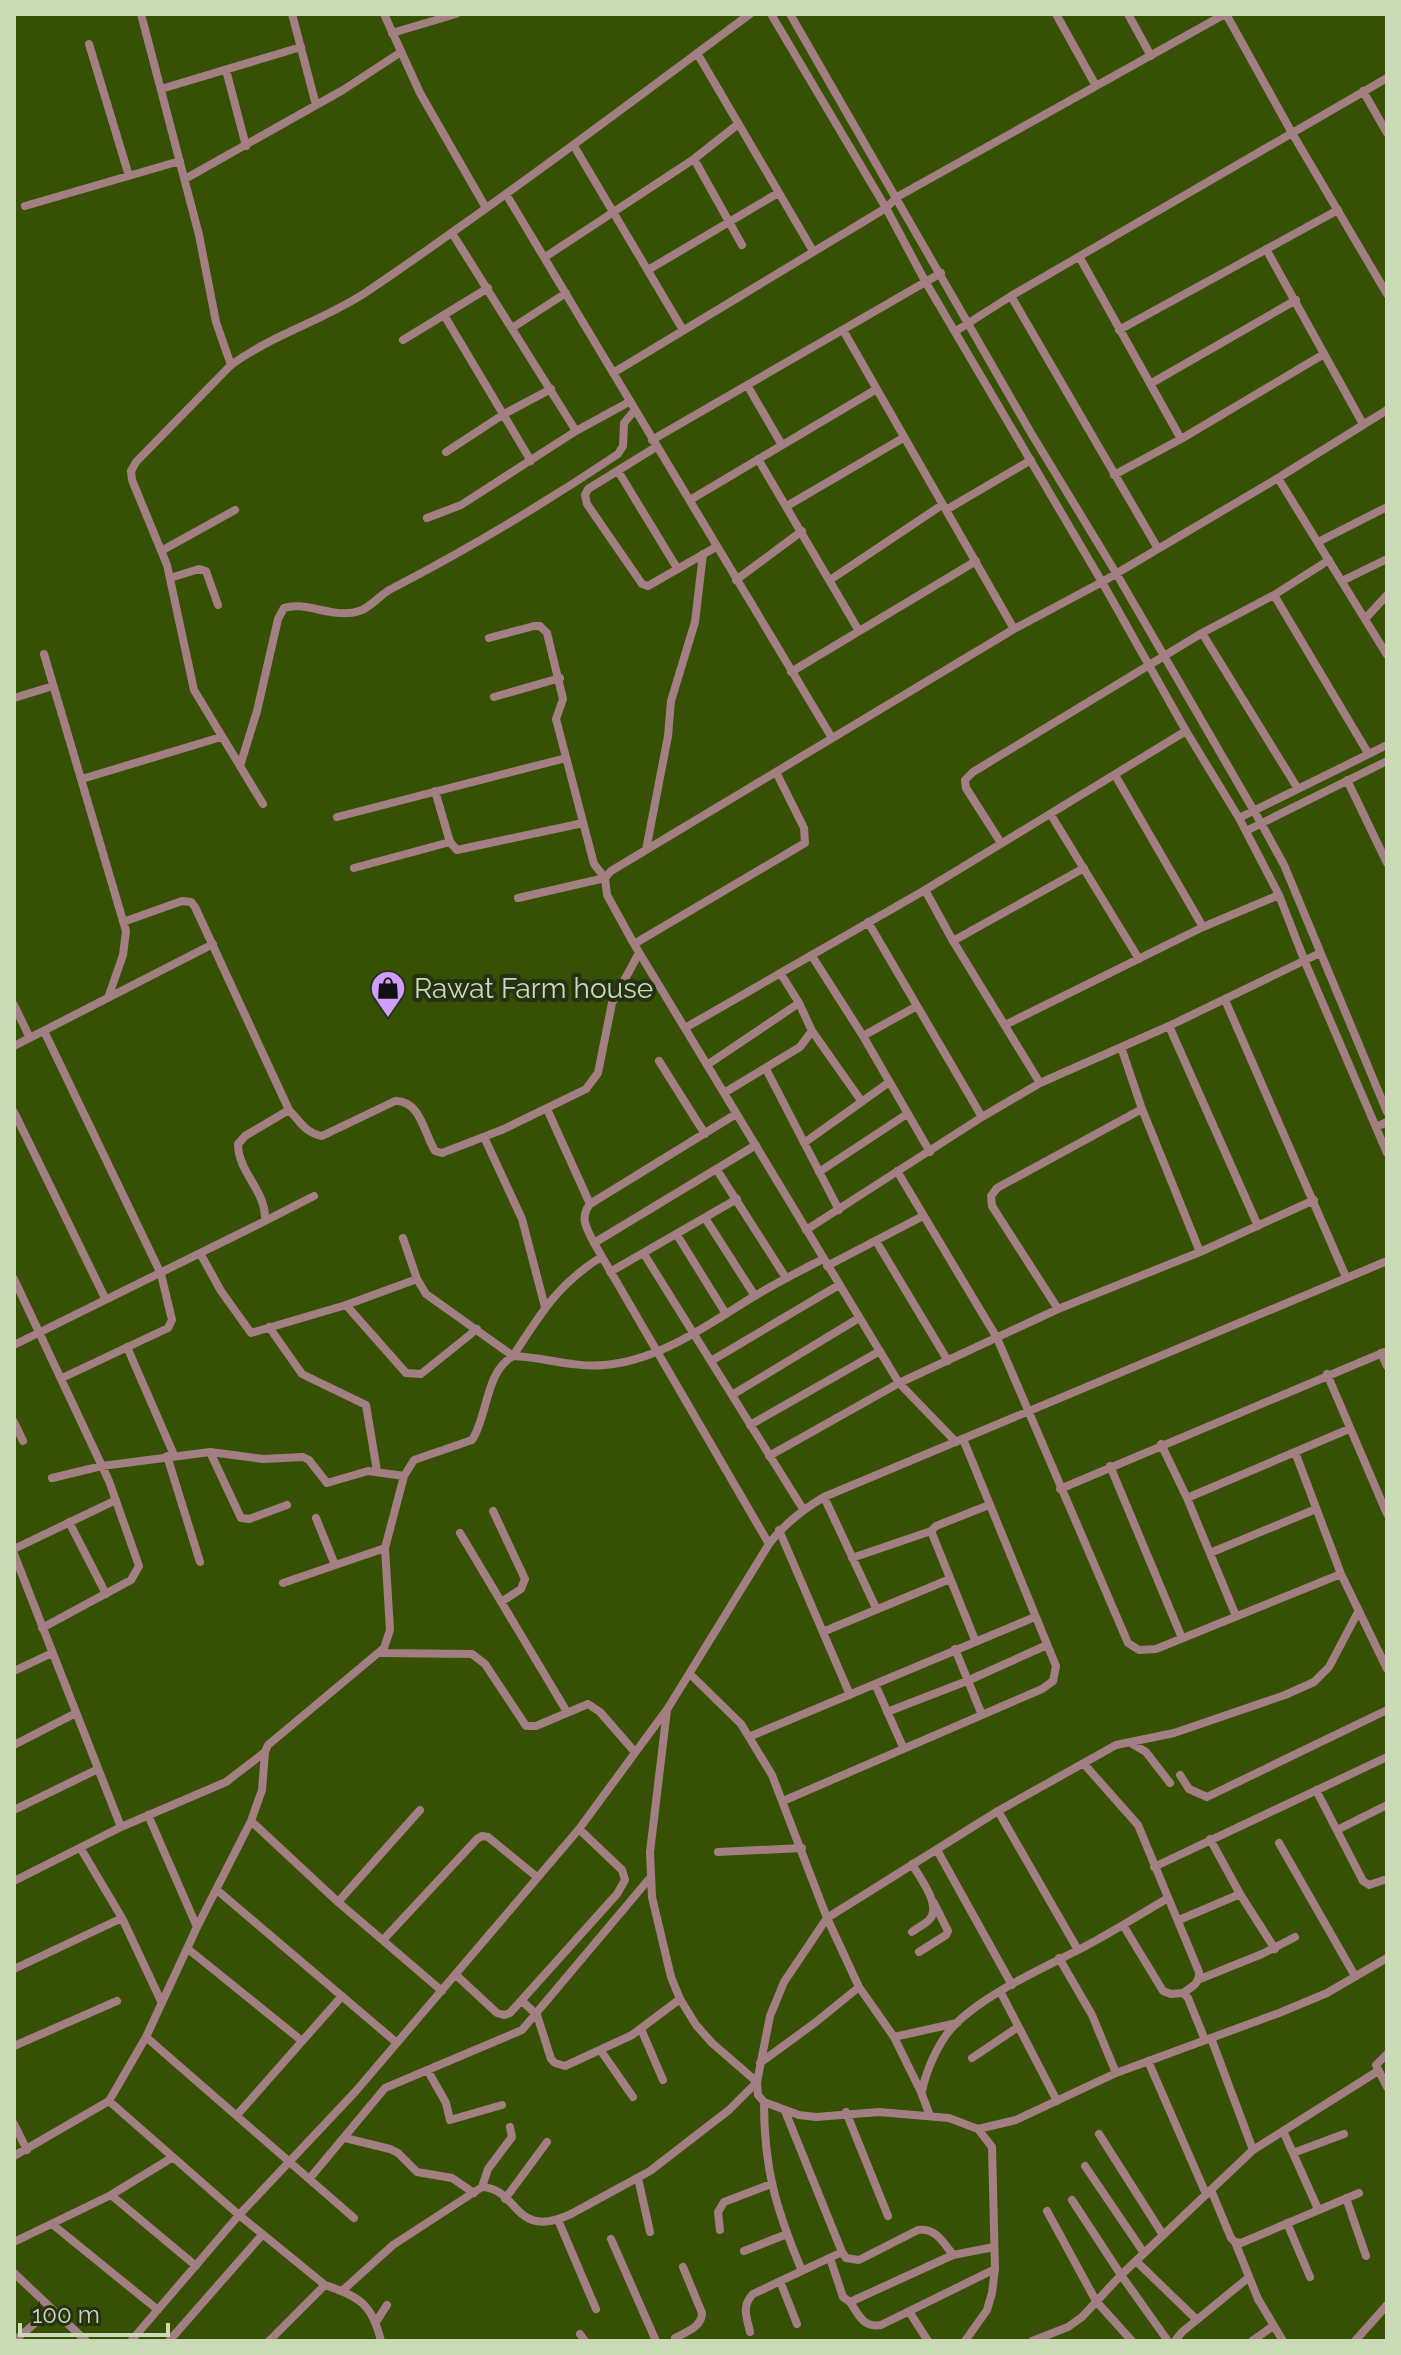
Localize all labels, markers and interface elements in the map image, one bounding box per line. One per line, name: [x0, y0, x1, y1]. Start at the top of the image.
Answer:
shop icon: Rawat Farm house: [369, 969, 407, 1019]
place label: Rawat Farm house: [414, 972, 653, 1005]
scale bar: [20, 2287, 168, 2337]
text: 100 m: [32, 2300, 100, 2329]

